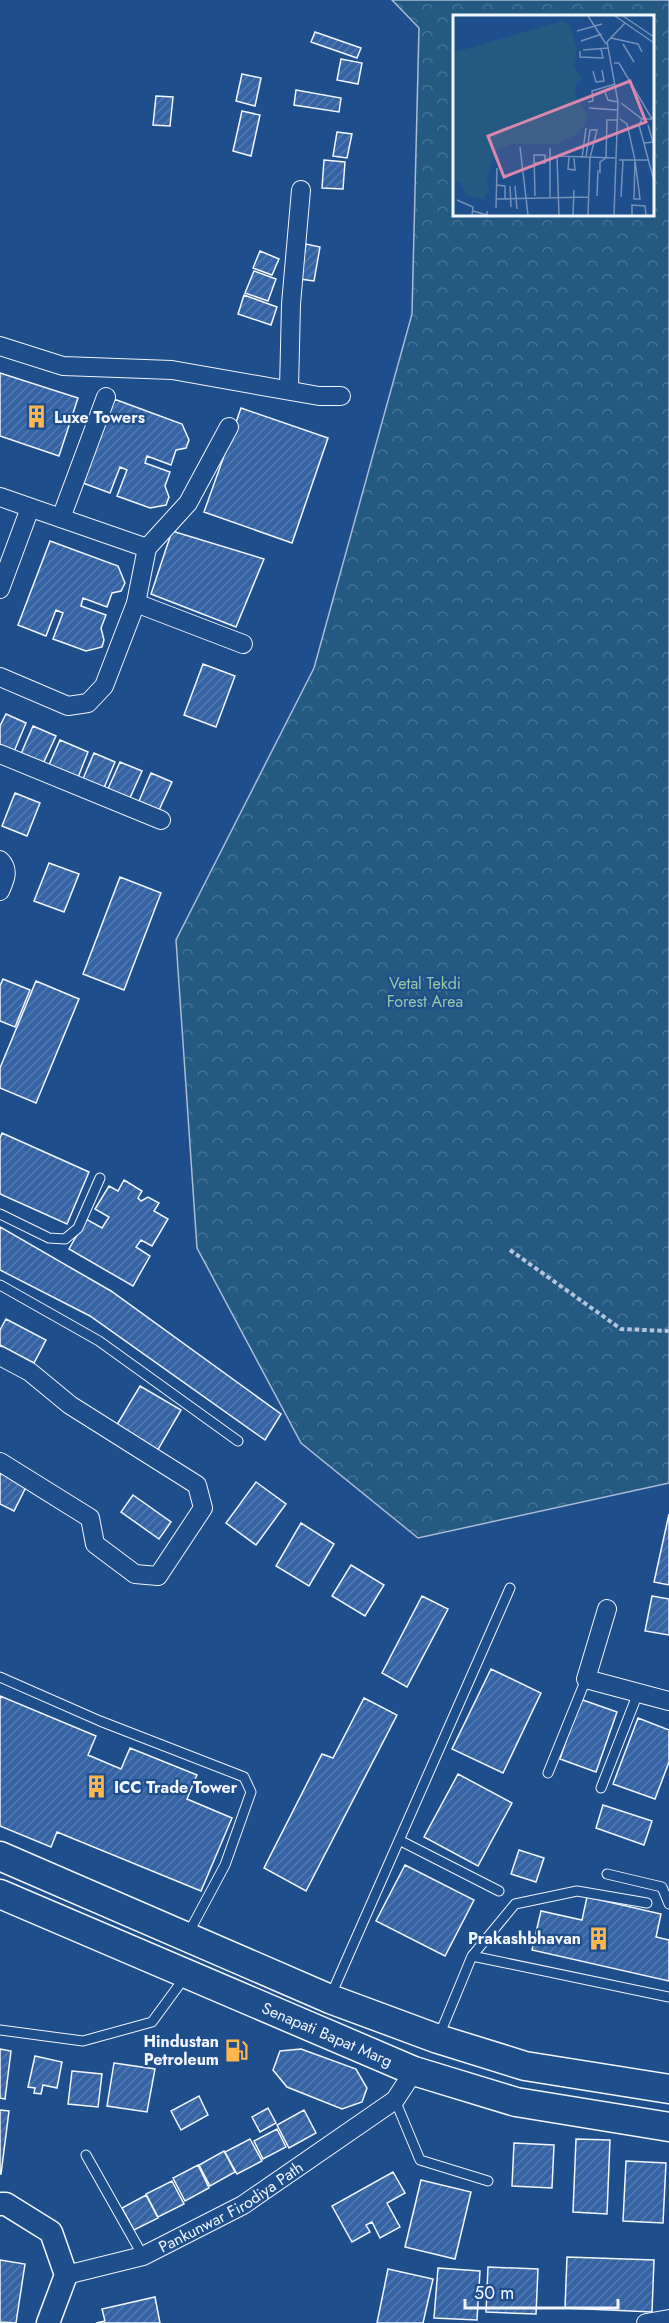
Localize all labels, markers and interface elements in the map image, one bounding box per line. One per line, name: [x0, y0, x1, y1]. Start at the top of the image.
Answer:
inset map: [453, 15, 654, 216]
building icon: Luxe Towers: [23, 404, 49, 430]
place label: Luxe Towers: [54, 406, 145, 429]
park label: Vetal Tekdi Forest Area: [387, 972, 463, 1013]
building icon: ICC Trade Tower: [83, 1774, 109, 1800]
place label: ICC Trade Tower: [114, 1776, 238, 1799]
building icon: Prakashbhavan: [586, 1925, 612, 1951]
place label: Prakashbhavan: [468, 1927, 581, 1950]
street label: Senapati Bapat Marg: [258, 1996, 396, 2072]
place label: Hindustan Petroleum: [144, 2030, 219, 2071]
fuel station icon: Hindustan Petroleum: [224, 2037, 250, 2063]
street label: Pankunwar Firodiya Path: [155, 2156, 308, 2258]
scale bar: [465, 2272, 618, 2310]
text: 50 m: [474, 2280, 514, 2306]

